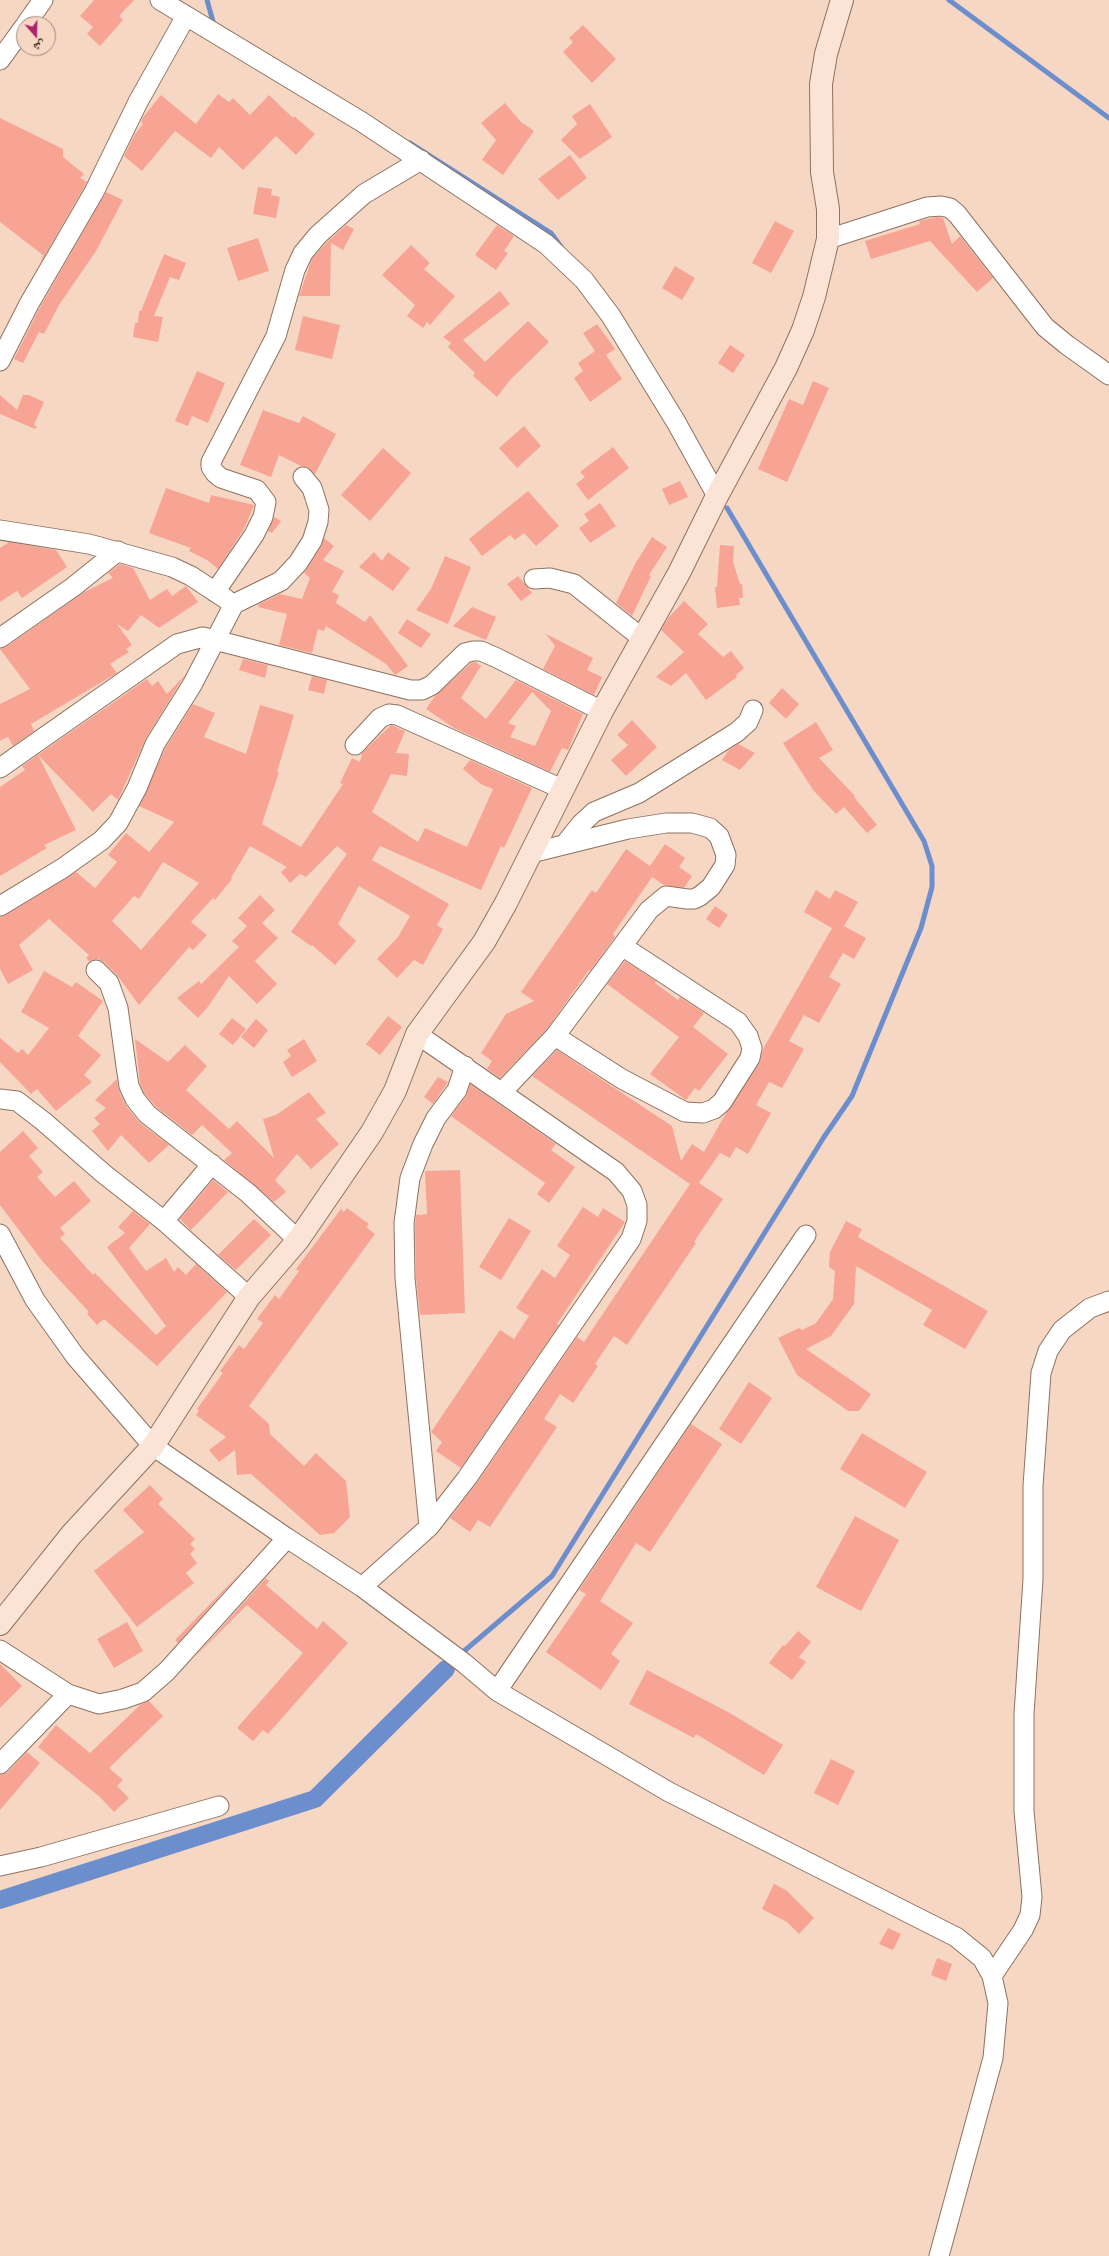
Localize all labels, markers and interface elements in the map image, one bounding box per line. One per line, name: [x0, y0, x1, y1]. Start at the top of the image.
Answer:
north arrow: [16, 16, 56, 56]
text: ش: [32, 38, 48, 55]

